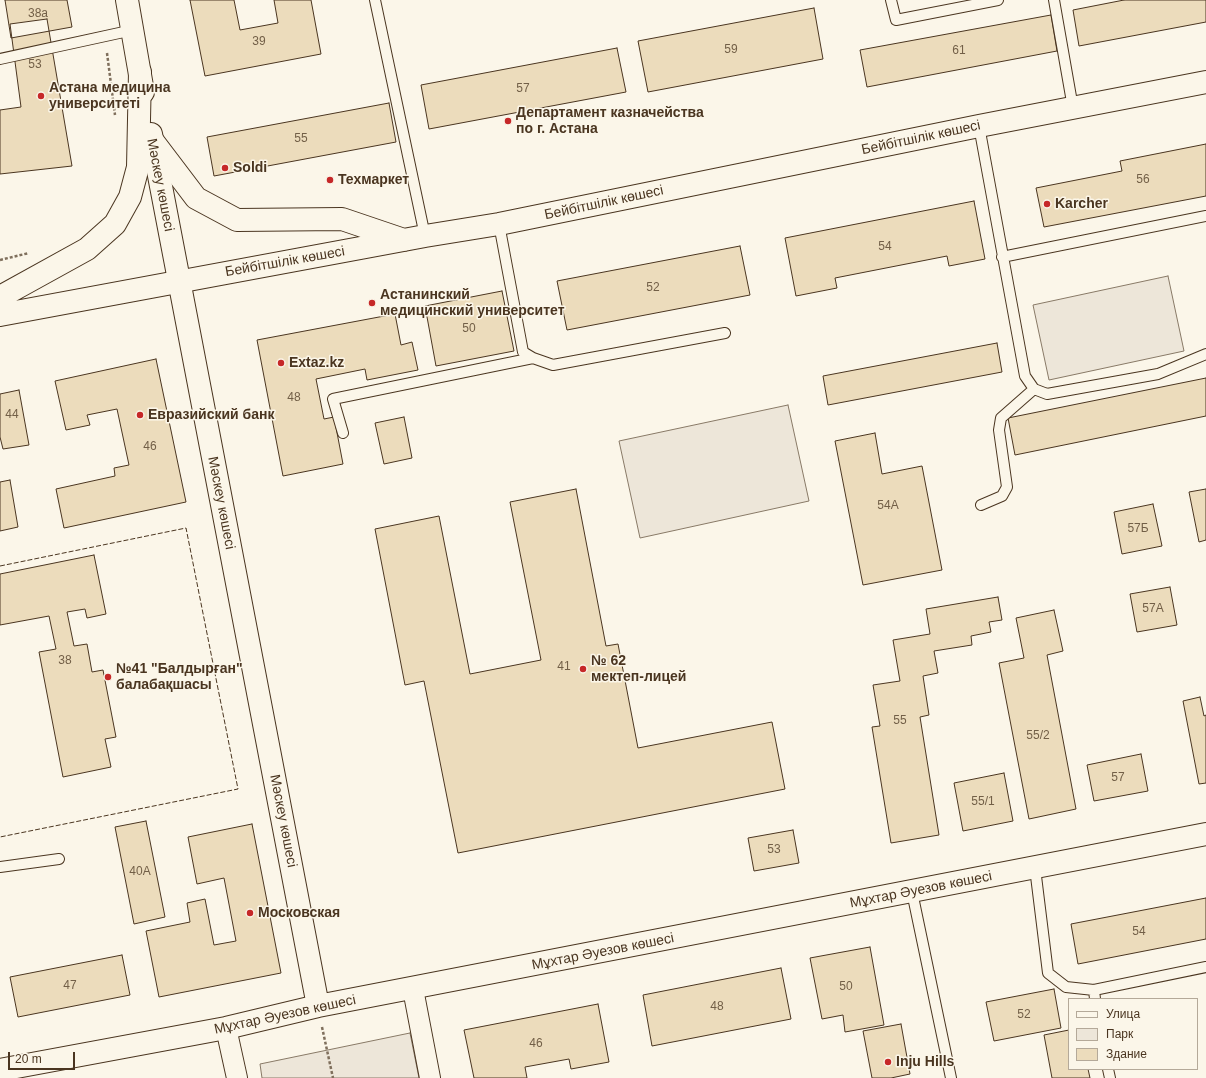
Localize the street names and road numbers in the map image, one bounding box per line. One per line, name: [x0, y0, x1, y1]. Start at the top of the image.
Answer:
street label: Бейбітшілік көшесі: [860, 117, 982, 159]
street label: Мәскеу көшесі: [143, 137, 177, 233]
street label: Бейбітшілік көшесі: [543, 182, 665, 224]
street label: Бейбітшілік көшесі: [224, 243, 346, 281]
street label: Мәскеу көшесі: [204, 455, 238, 551]
street label: Мәскеу көшесі: [266, 773, 300, 869]
street label: Мұхтар Әуезов көшесі: [848, 868, 994, 912]
street label: Мұхтар Әуезов көшесі: [530, 930, 676, 974]
street label: Мұхтар Әуезов көшесі: [213, 992, 357, 1038]

